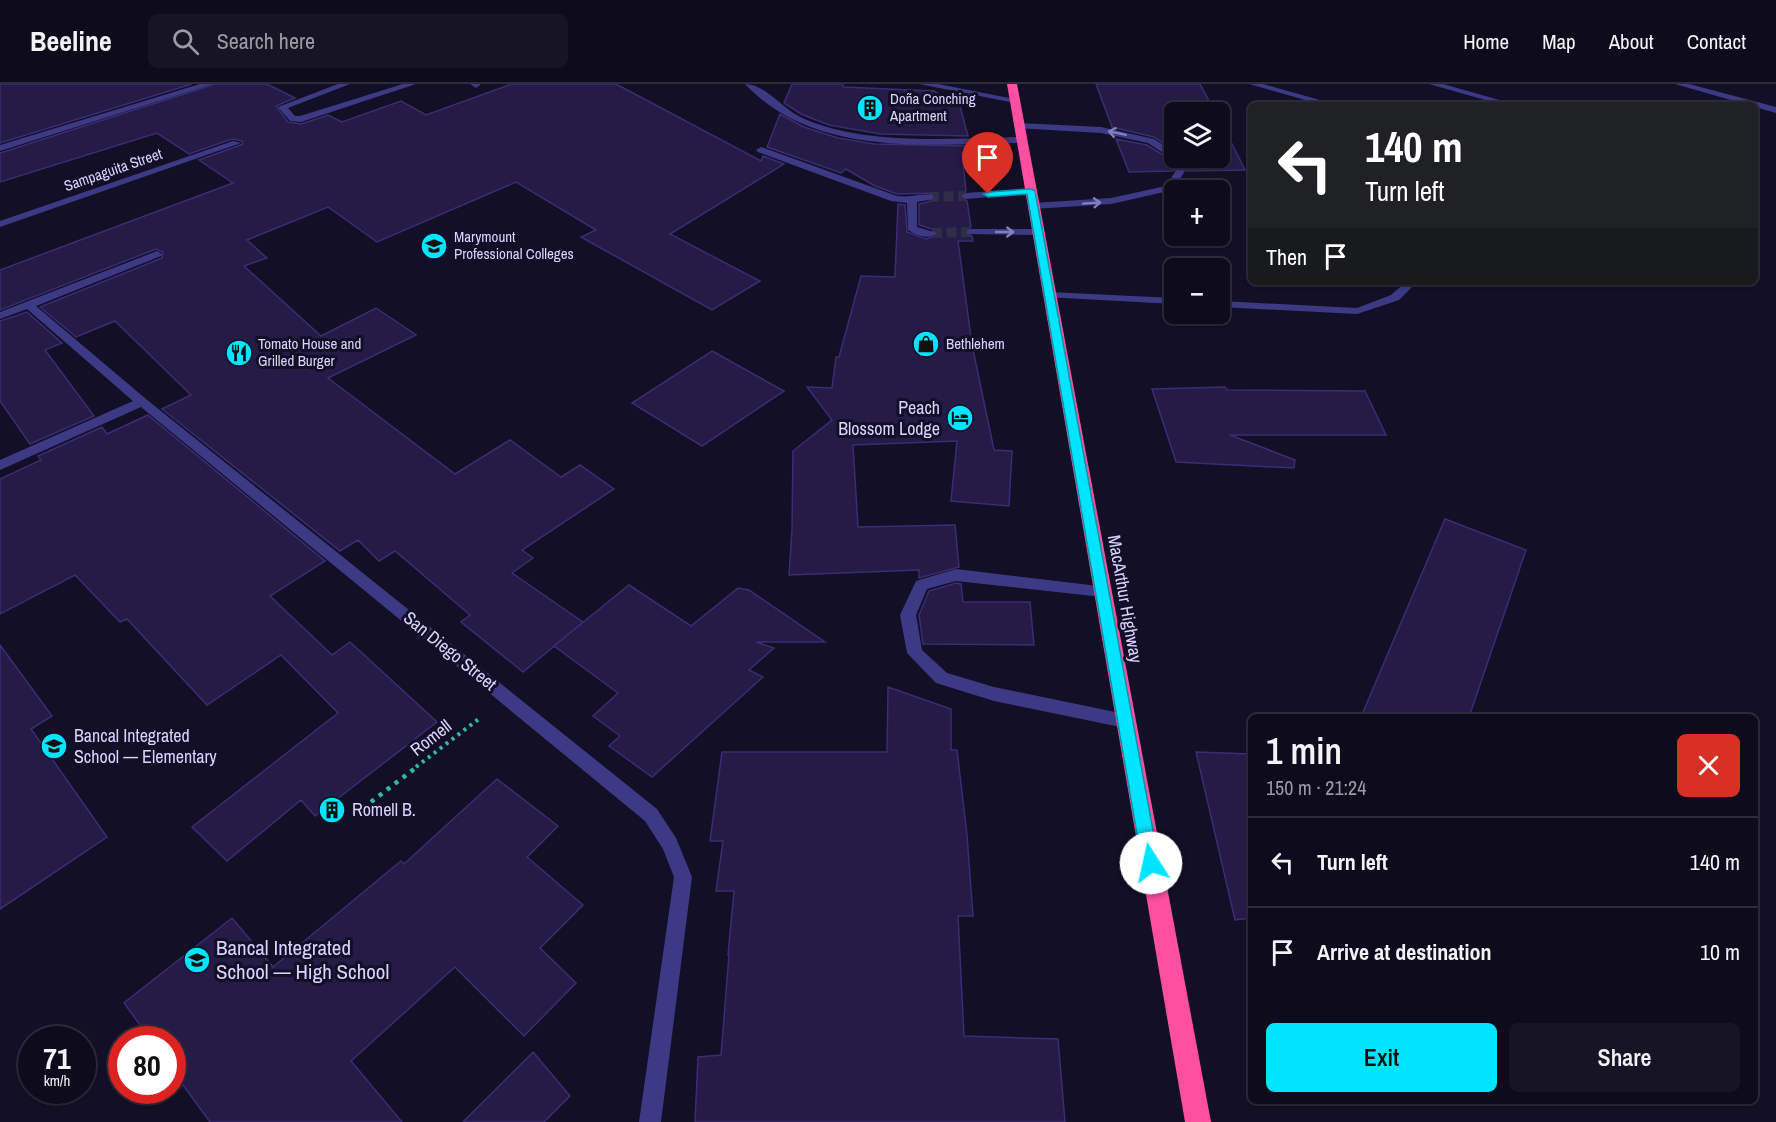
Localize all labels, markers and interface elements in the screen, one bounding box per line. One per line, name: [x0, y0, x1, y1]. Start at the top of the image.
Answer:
search box: [148, 14, 568, 68]
text: Beeline: [30, 22, 112, 60]
icon: search: [169, 25, 202, 58]
text: Search here: [217, 26, 315, 56]
text: Home: [1463, 27, 1509, 56]
text: Map: [1542, 27, 1576, 56]
text: About: [1609, 27, 1654, 56]
text: Contact: [1687, 27, 1746, 56]
place label: Doña Conching Apartment: [889, 88, 976, 126]
building icon: Doña Conching Apartment: [855, 93, 885, 123]
map controls: [1164, 102, 1230, 324]
button: layers: [1164, 102, 1230, 168]
text: 140 m: [1365, 119, 1463, 175]
icon: left: [1266, 126, 1344, 204]
one-way arrow: [1108, 127, 1127, 139]
pin: [962, 132, 1013, 194]
icon: arrive: [971, 141, 1004, 174]
street label: Sampaguita Street: [61, 143, 165, 196]
text: Turn left: [1365, 173, 1444, 209]
button: +: [1164, 180, 1230, 246]
one-way arrow: [1081, 197, 1101, 208]
place label: Marymount Professional Colleges: [454, 226, 574, 264]
one-way arrow: [994, 226, 1014, 238]
school or university icon: Marymount Professional Colleges: [419, 231, 449, 261]
icon: arrive: [1319, 240, 1352, 273]
text: Then: [1266, 242, 1307, 272]
button: −: [1164, 258, 1230, 324]
shop icon: Bethlehem: [911, 329, 941, 359]
place label: Tomato House and Grilled Burger: [258, 333, 361, 371]
place label: Bethlehem: [946, 333, 1005, 354]
restaurant icon: Tomato House and Grilled Burger: [224, 338, 254, 368]
place label: Peach Blossom Lodge: [838, 395, 940, 441]
hotel icon: Peach Blossom Lodge: [945, 403, 975, 433]
street label: MacArthur Highway: [1102, 533, 1149, 666]
street label: San Diego Street: [398, 605, 502, 696]
street label: Romell: [405, 714, 456, 762]
place label: Bancal Integrated School — Elementary: [74, 723, 217, 769]
text: 1 min: [1266, 727, 1342, 775]
school or university icon: Bancal Integrated School — Elementary: [39, 731, 69, 761]
button: close: [1677, 734, 1740, 797]
text: 150 m · 21:24: [1266, 774, 1366, 801]
building icon: Romell B.: [317, 795, 347, 825]
place label: Romell B.: [352, 797, 416, 822]
position arrow: [1119, 831, 1183, 895]
icon: left: [1266, 846, 1299, 879]
text: Turn left: [1317, 847, 1388, 877]
text: 140 m: [1690, 847, 1740, 877]
place label: Bancal Integrated School — High School: [216, 933, 389, 986]
icon: arrive: [1266, 936, 1299, 969]
text: Arrive at destination: [1317, 937, 1491, 967]
text: 10 m: [1700, 937, 1740, 967]
school or university icon: Bancal Integrated School — High School: [182, 945, 212, 975]
button: Exit: [1266, 1023, 1497, 1092]
button: Share: [1509, 1023, 1740, 1092]
speed limit sign: 80: [108, 1026, 186, 1104]
text: 71: [43, 1038, 71, 1078]
text: km/h: [44, 1070, 70, 1091]

